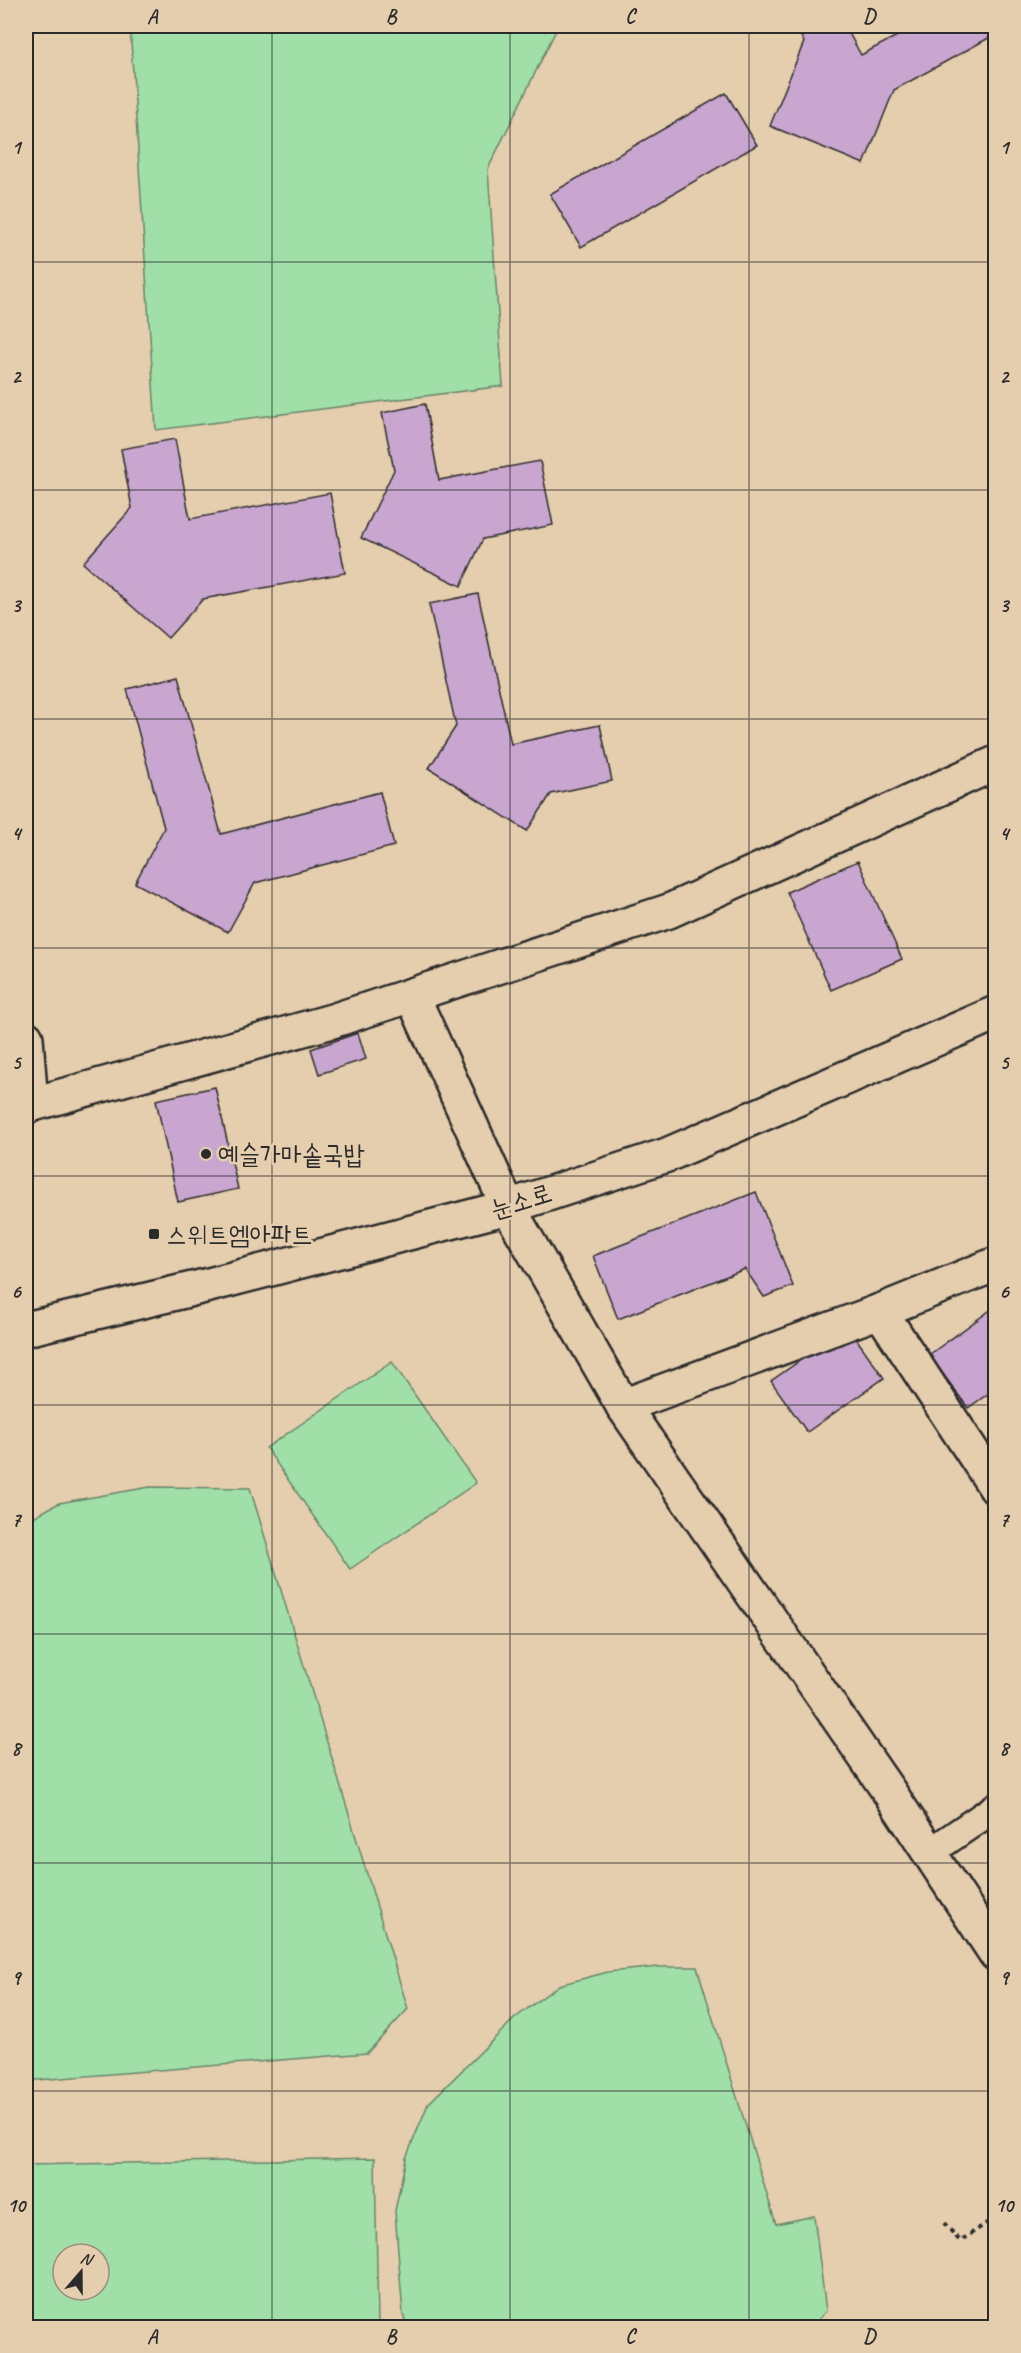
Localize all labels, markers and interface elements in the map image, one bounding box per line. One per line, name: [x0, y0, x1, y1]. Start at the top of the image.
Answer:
text: A: [147, 4, 159, 29]
text: B: [386, 4, 398, 29]
text: C: [625, 4, 637, 29]
text: D: [863, 4, 877, 29]
text: 1: [12, 135, 23, 160]
text: 1: [1000, 135, 1011, 160]
text: 2: [12, 364, 23, 389]
text: 2: [1000, 364, 1011, 389]
text: 3: [12, 593, 23, 618]
text: 3: [1000, 593, 1011, 618]
text: 4: [12, 821, 24, 846]
text: 4: [1000, 821, 1012, 846]
text: 5: [12, 1050, 23, 1075]
text: 5: [1000, 1050, 1011, 1075]
place label: 예슬가마솥국밥: [218, 1138, 365, 1171]
marker: 예슬가마솥국밥: [199, 1147, 213, 1161]
street label: 눈소로: [486, 1176, 556, 1226]
place label: 스위트엠아파트: [166, 1218, 312, 1251]
marker: 스위트엠아파트: [147, 1227, 161, 1241]
text: 6: [11, 1279, 22, 1304]
text: 6: [999, 1279, 1010, 1304]
text: 7: [12, 1507, 23, 1532]
text: 7: [1000, 1507, 1011, 1532]
text: 8: [12, 1736, 24, 1761]
text: 8: [1000, 1736, 1012, 1761]
text: 9: [12, 1965, 23, 1990]
text: 9: [1000, 1965, 1011, 1990]
text: 10: [7, 2193, 27, 2218]
text: 10: [995, 2193, 1015, 2218]
north arrow: [51, 2242, 111, 2302]
text: N: [78, 2248, 97, 2271]
text: A: [147, 2324, 159, 2349]
text: B: [386, 2324, 398, 2349]
text: C: [625, 2324, 637, 2349]
text: D: [863, 2324, 877, 2349]

